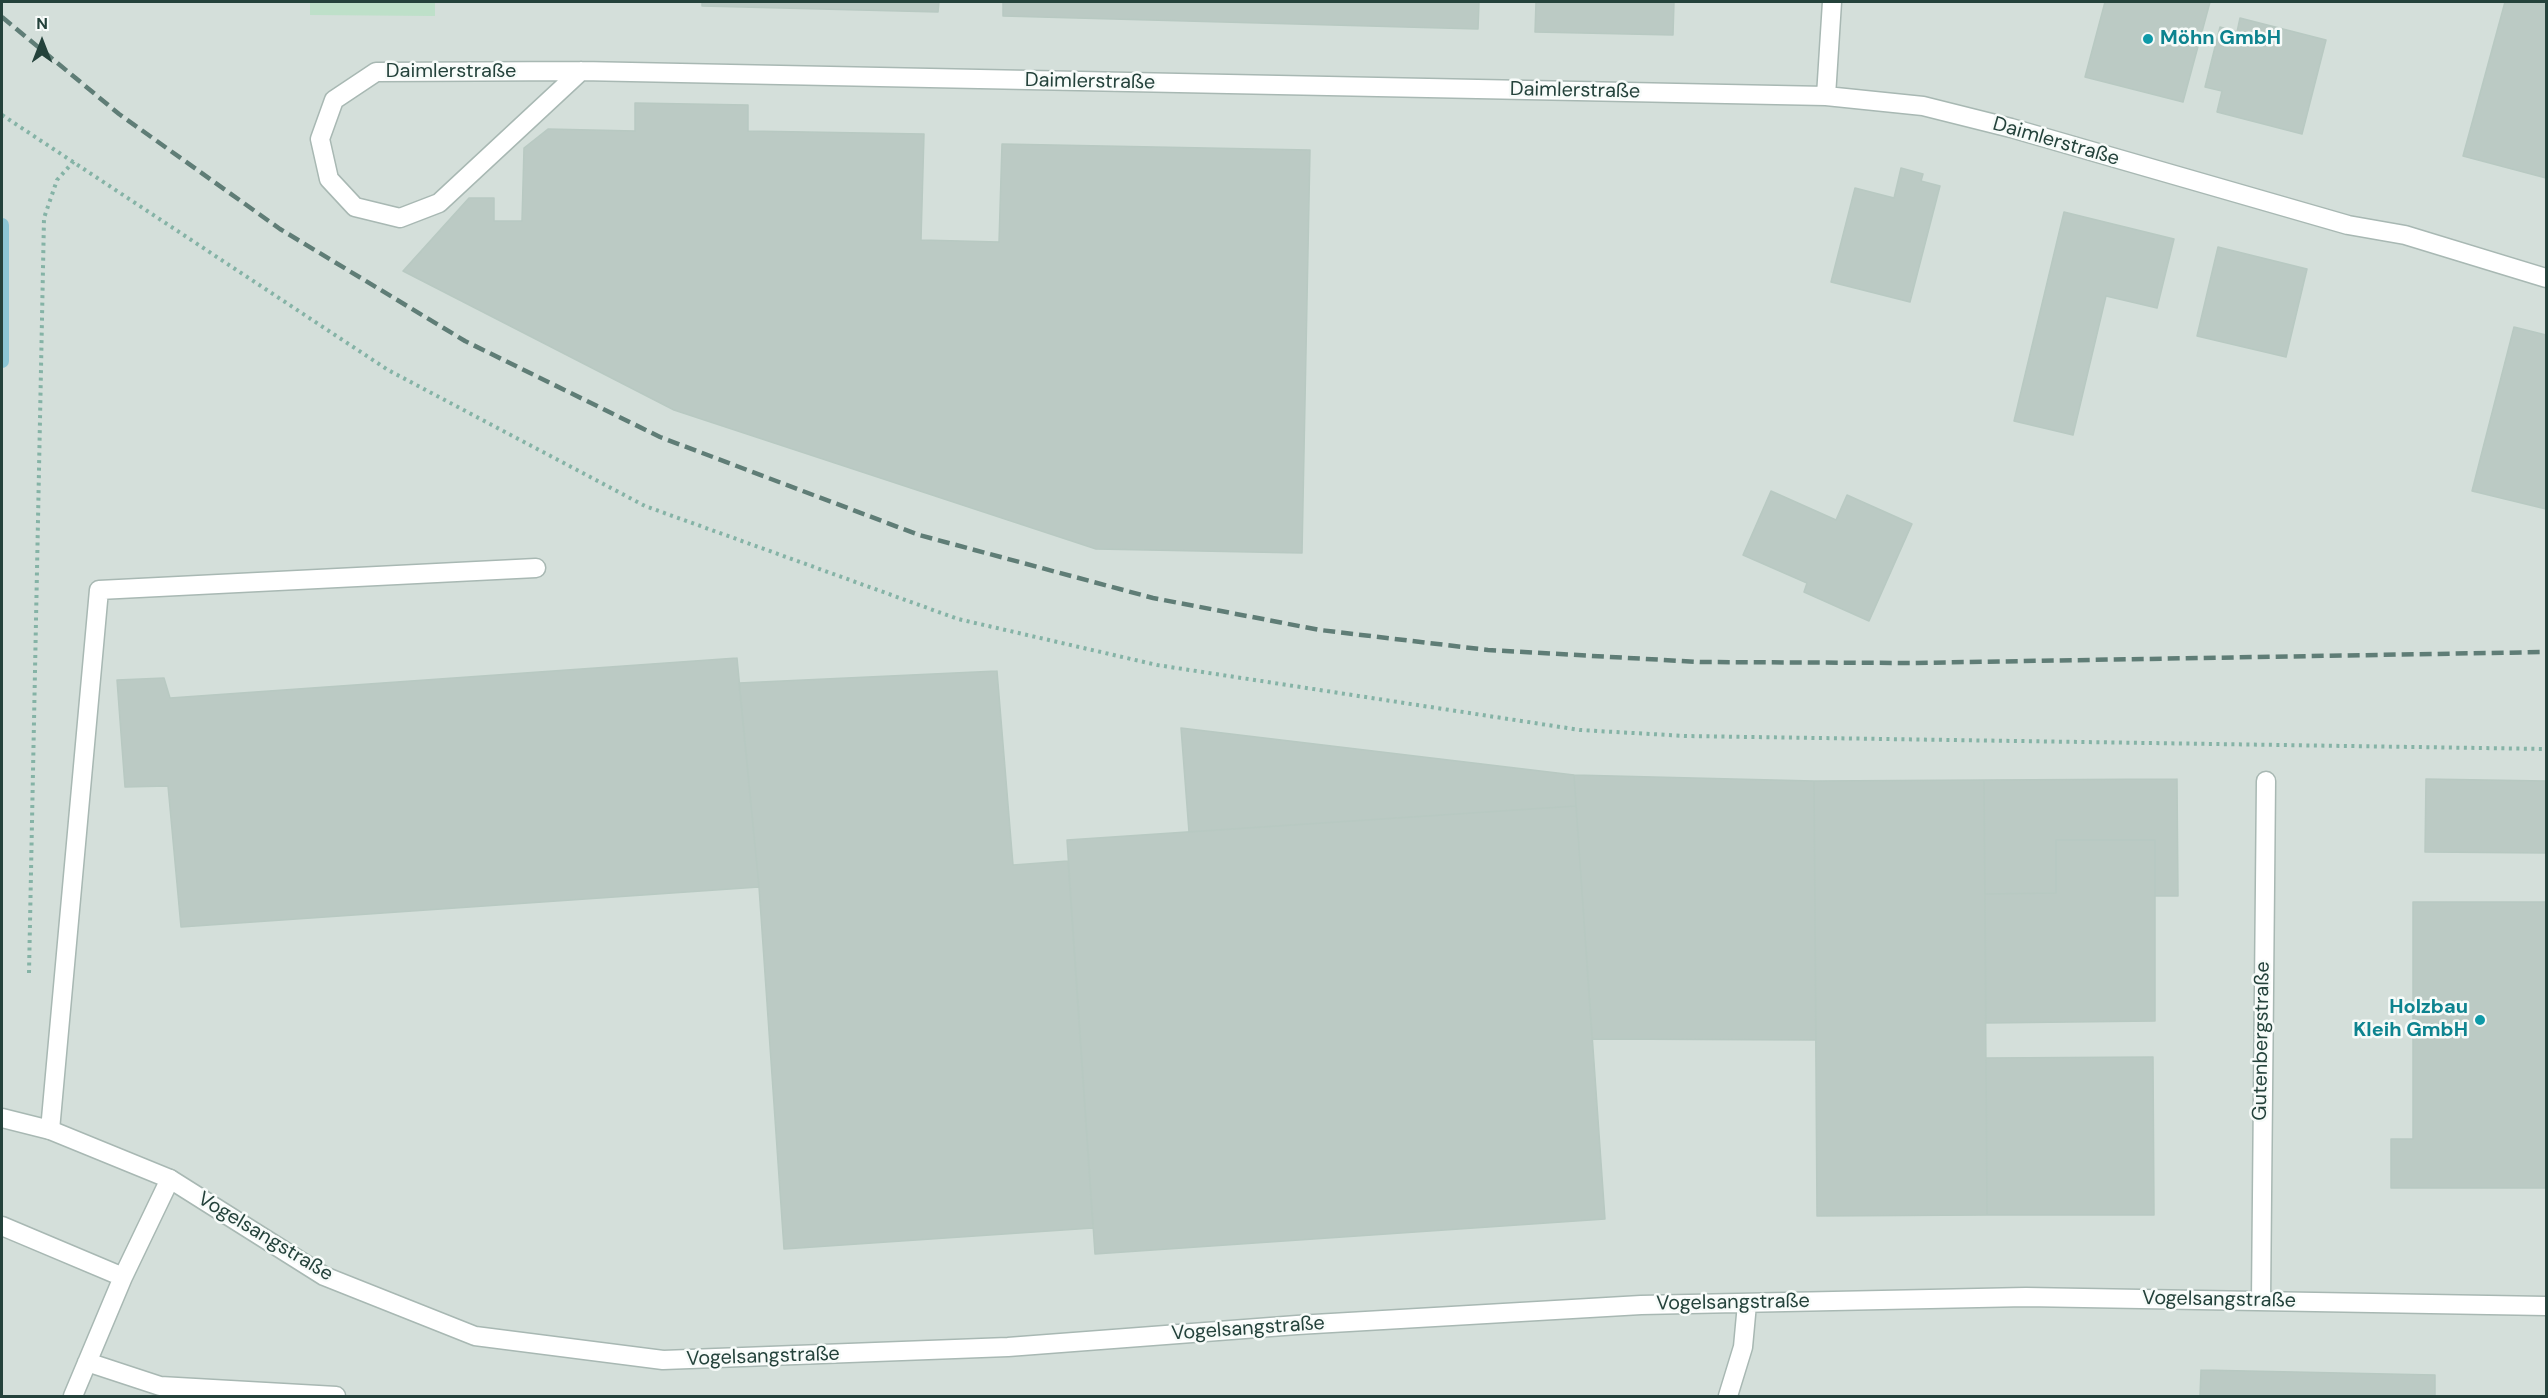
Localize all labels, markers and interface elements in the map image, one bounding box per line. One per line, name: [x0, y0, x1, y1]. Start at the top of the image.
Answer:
north arrow: [12, 12, 72, 72]
text: N: [36, 13, 48, 34]
place label: Möhn GmbH: [2160, 27, 2281, 51]
marker: Möhn GmbH: [2141, 32, 2155, 46]
street label: Daimlerstraße: [386, 60, 516, 84]
street label: Daimlerstraße: [1025, 69, 1155, 95]
street label: Daimlerstraße: [1510, 78, 1640, 104]
street label: Daimlerstraße: [1990, 112, 2122, 172]
street label: Gutenbergstraße: [2249, 961, 2275, 1121]
place label: Holzbau Kleih GmbH: [2353, 996, 2468, 1043]
marker: Holzbau Kleih GmbH: [2473, 1013, 2487, 1027]
street label: Vogelsangstraße: [193, 1187, 337, 1287]
street label: Vogelsangstraße: [2142, 1287, 2296, 1313]
street label: Vogelsangstraße: [1656, 1290, 1810, 1316]
street label: Vogelsangstraße: [1171, 1312, 1325, 1346]
street label: Vogelsangstraße: [686, 1342, 840, 1372]

